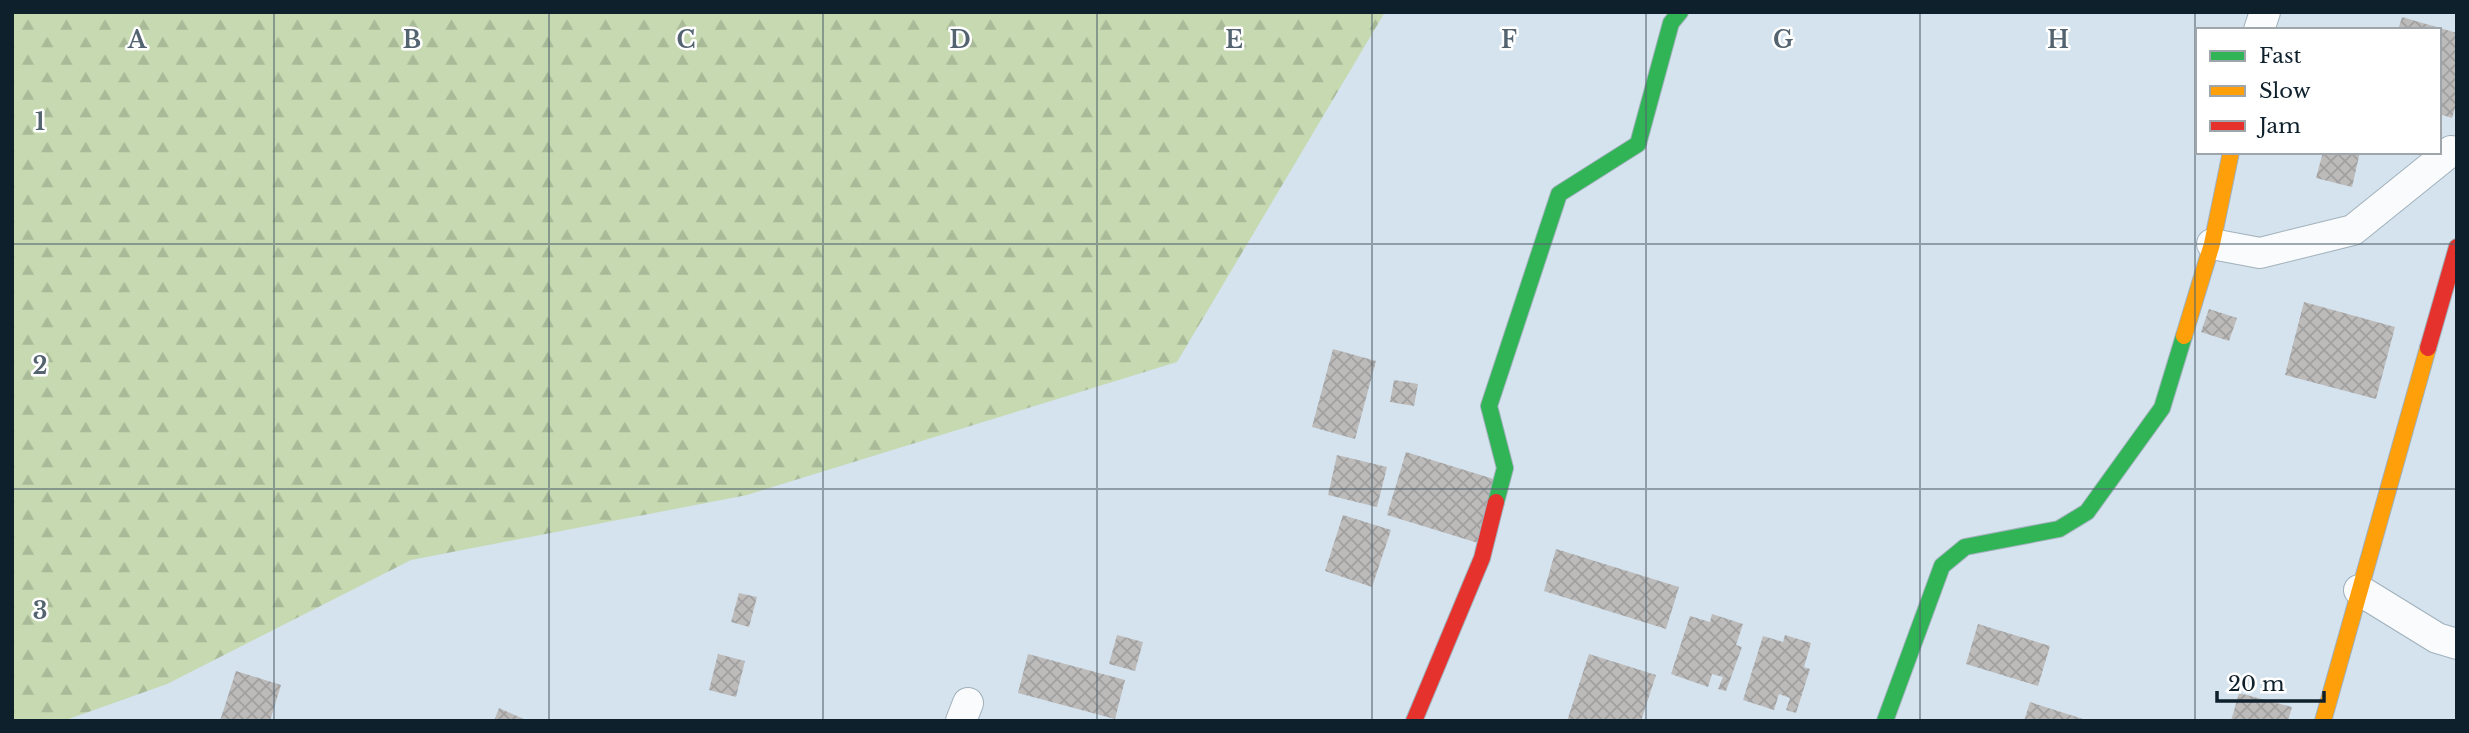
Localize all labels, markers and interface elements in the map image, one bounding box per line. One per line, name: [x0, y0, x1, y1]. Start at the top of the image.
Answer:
text: A: [127, 26, 148, 54]
text: B: [403, 26, 421, 54]
text: C: [677, 26, 695, 54]
text: D: [949, 26, 971, 54]
text: E: [1225, 26, 1243, 54]
text: F: [1501, 26, 1517, 54]
text: G: [1773, 26, 1793, 54]
text: H: [2047, 26, 2069, 54]
legend: [2196, 28, 2441, 154]
text: Fast: [2259, 43, 2301, 69]
text: Slow: [2259, 78, 2311, 104]
text: 1: [35, 108, 45, 136]
text: Jam: [2256, 113, 2301, 139]
text: 2: [33, 352, 47, 380]
text: 3: [33, 597, 47, 625]
scale bar: [2217, 660, 2324, 704]
text: 20 m: [2228, 671, 2285, 697]

